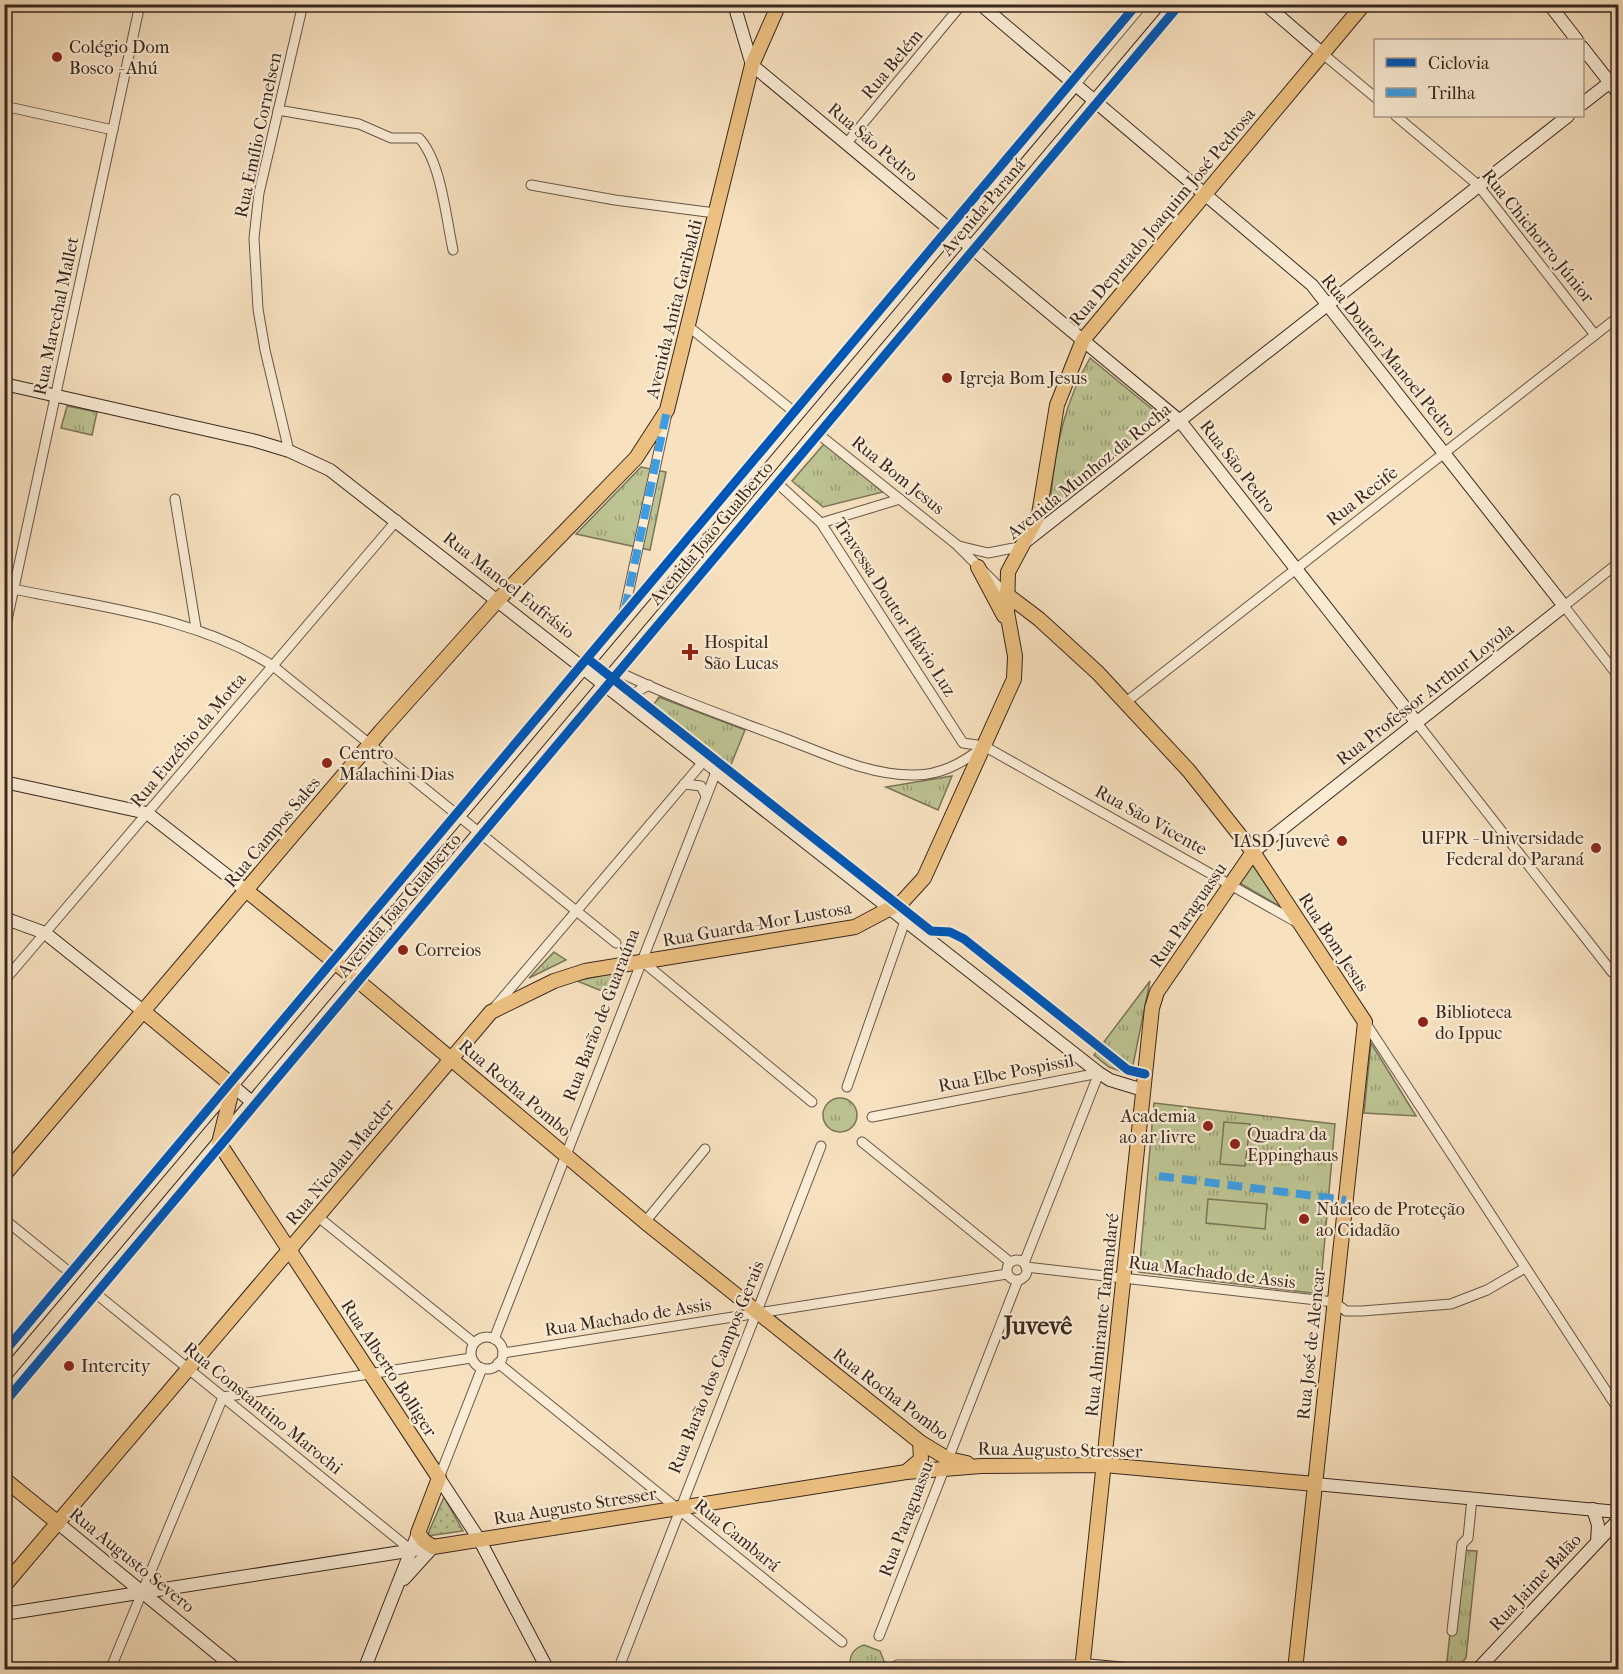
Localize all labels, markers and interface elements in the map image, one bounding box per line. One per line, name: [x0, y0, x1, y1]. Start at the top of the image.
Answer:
street label: Rua Belém: [857, 25, 928, 103]
place label: Colégio Dom Bosco - Ahú: [69, 37, 170, 79]
legend: [1374, 39, 1584, 117]
marker: Colégio Dom Bosco - Ahú: [50, 50, 64, 64]
street label: Rua Emílio Cornelsen: [231, 50, 286, 220]
text: Ciclovia: [1428, 53, 1490, 74]
text: Trilha: [1428, 83, 1476, 104]
street label: Rua São Pedro: [823, 98, 922, 186]
street label: Rua Deputado Joaquim José Pedrosa: [1065, 103, 1260, 331]
street label: Avenida Paraná: [936, 154, 1030, 261]
street label: Rua Chichorro Júnior: [1477, 165, 1598, 308]
street label: Avenida Anita Garibaldi: [642, 217, 707, 402]
street label: Rua Marechal Mallet: [29, 234, 84, 397]
street label: Rua Doutor Manoel Pedro: [1317, 270, 1461, 441]
place label: Igreja Bom Jesus: [959, 368, 1088, 389]
marker: Igreja Bom Jesus: [940, 371, 954, 385]
street label: Avenida Munhoz da Rocha: [1002, 398, 1176, 545]
street label: Rua São Pedro: [1195, 416, 1280, 517]
street label: Rua Bom Jesus: [847, 432, 949, 519]
street label: Avenida João Gualberto: [644, 457, 778, 610]
street label: Rua Recife: [1322, 462, 1402, 531]
street label: Travessa Doutor Flávio Luz: [829, 514, 960, 700]
street label: Rua Manoel Eufrásio: [439, 528, 579, 643]
street label: Rua Professor Arthur Loyola: [1332, 618, 1519, 770]
place label: Hospital São Lucas: [704, 632, 779, 674]
marker: Hospital São Lucas: [681, 643, 699, 661]
street label: Rua Euzébio da Motta: [126, 668, 251, 812]
place label: Centro Malachini Dias: [339, 743, 454, 785]
marker: Centro Malachini Dias: [320, 756, 334, 770]
street label: Rua Campos Sales: [220, 772, 325, 892]
street label: Rua São Vicente: [1091, 781, 1211, 860]
place label: UFPR - Universidade Federal do Paraná: [1421, 828, 1585, 870]
street label: Avenida João Gualberto: [332, 829, 466, 982]
place label: IASD Juvevê: [1233, 831, 1330, 852]
marker: IASD Juvevê: [1335, 834, 1349, 848]
marker: UFPR - Universidade Federal do Paraná: [1589, 841, 1603, 855]
street label: Rua Paraguassu: [1146, 859, 1231, 972]
street label: Rua Bom Jesus: [1294, 889, 1373, 996]
street label: Rua Guarda-Mor Lustosa: [661, 897, 854, 951]
street label: Rua Barão de Guaraúna: [559, 925, 644, 1104]
place label: Correios: [415, 940, 482, 961]
marker: Correios: [396, 943, 410, 957]
place label: Biblioteca do Ippuc: [1435, 1002, 1513, 1044]
marker: Biblioteca do Ippuc: [1416, 1015, 1430, 1029]
street label: Rua Rocha Pombo: [454, 1035, 575, 1141]
street label: Rua Elbe Pospissil: [936, 1050, 1076, 1097]
street label: Rua Nicolau Maeder: [282, 1095, 399, 1230]
place label: Academia ao ar livre: [1119, 1106, 1197, 1148]
marker: Academia ao ar livre: [1201, 1119, 1215, 1133]
place label: Quadra da Eppinghaus: [1247, 1124, 1338, 1166]
marker: Quadra da Eppinghaus: [1228, 1137, 1242, 1151]
place label: Núcleo de Proteção ao Cidadão: [1316, 1199, 1465, 1241]
street label: Rua Almirante Tamandaré: [1081, 1212, 1124, 1418]
marker: Núcleo de Proteção ao Cidadão: [1297, 1212, 1311, 1226]
street label: Rua Machado de Assis: [1127, 1252, 1297, 1293]
street label: Rua Barão dos Campos Gerais: [664, 1257, 769, 1477]
street label: Rua José de Alencar: [1293, 1267, 1330, 1421]
street label: Rua Machado de Assis: [543, 1294, 713, 1341]
street label: Rua Alberto Bolliger: [336, 1296, 441, 1441]
district label: Juvevê: [1002, 1312, 1072, 1340]
street label: Rua Constantino Marochi: [179, 1338, 347, 1479]
street label: Rua Rocha Pombo: [828, 1344, 953, 1445]
place label: Intercity: [81, 1356, 152, 1377]
marker: Intercity: [62, 1359, 76, 1373]
street label: Rua Augusto Stresser: [977, 1439, 1143, 1462]
street label: Rua Paraguassu: [875, 1458, 938, 1580]
street label: Rua Augusto Stresser: [492, 1483, 659, 1530]
street label: Rua Cambará: [690, 1494, 784, 1577]
street label: Rua Augusto Severo: [65, 1503, 199, 1617]
street label: Rua Jaime Balão: [1485, 1529, 1586, 1635]

